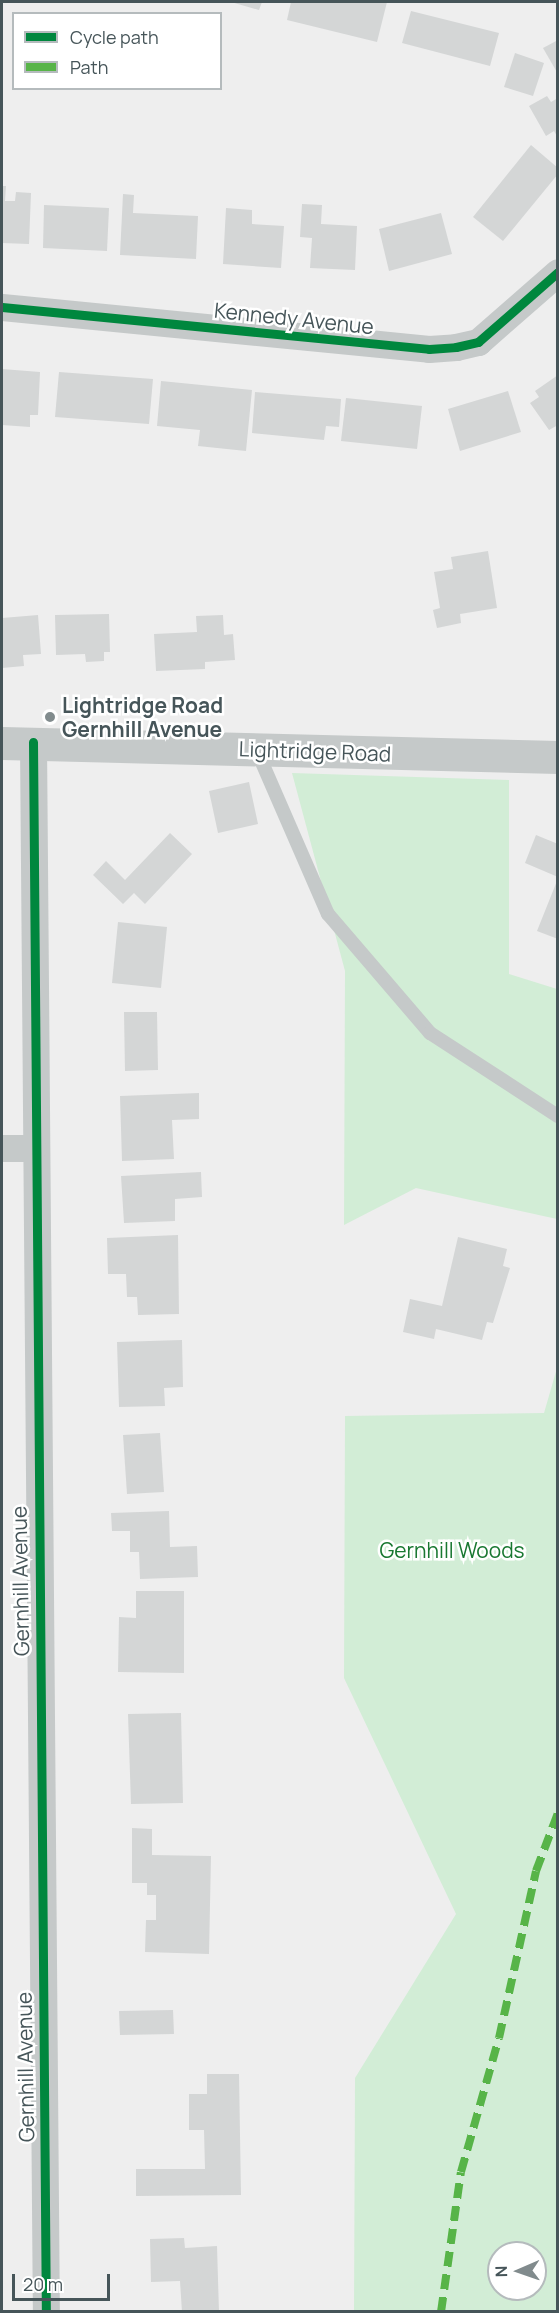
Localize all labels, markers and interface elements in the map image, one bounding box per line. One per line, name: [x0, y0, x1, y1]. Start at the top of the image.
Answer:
legend: [12, 12, 222, 90]
text: Cycle path: [70, 25, 159, 49]
text: Path: [70, 55, 108, 79]
street label: Kennedy Avenue: [213, 297, 375, 339]
place label: Lightridge Road Gernhill Avenue: [62, 692, 223, 742]
marker: Lightridge Road Gernhill Avenue: [43, 710, 57, 724]
street label: Lightridge Road: [238, 736, 392, 766]
street label: Gernhill Avenue: [6, 1506, 34, 1656]
park label: Gernhill Woods: [379, 1537, 525, 1563]
street label: Gernhill Avenue: [11, 1992, 39, 2142]
north arrow: [487, 2241, 547, 2301]
scale bar: [15, 2262, 112, 2300]
text: N: [490, 2265, 512, 2278]
text: 20 m: [23, 2272, 63, 2296]

